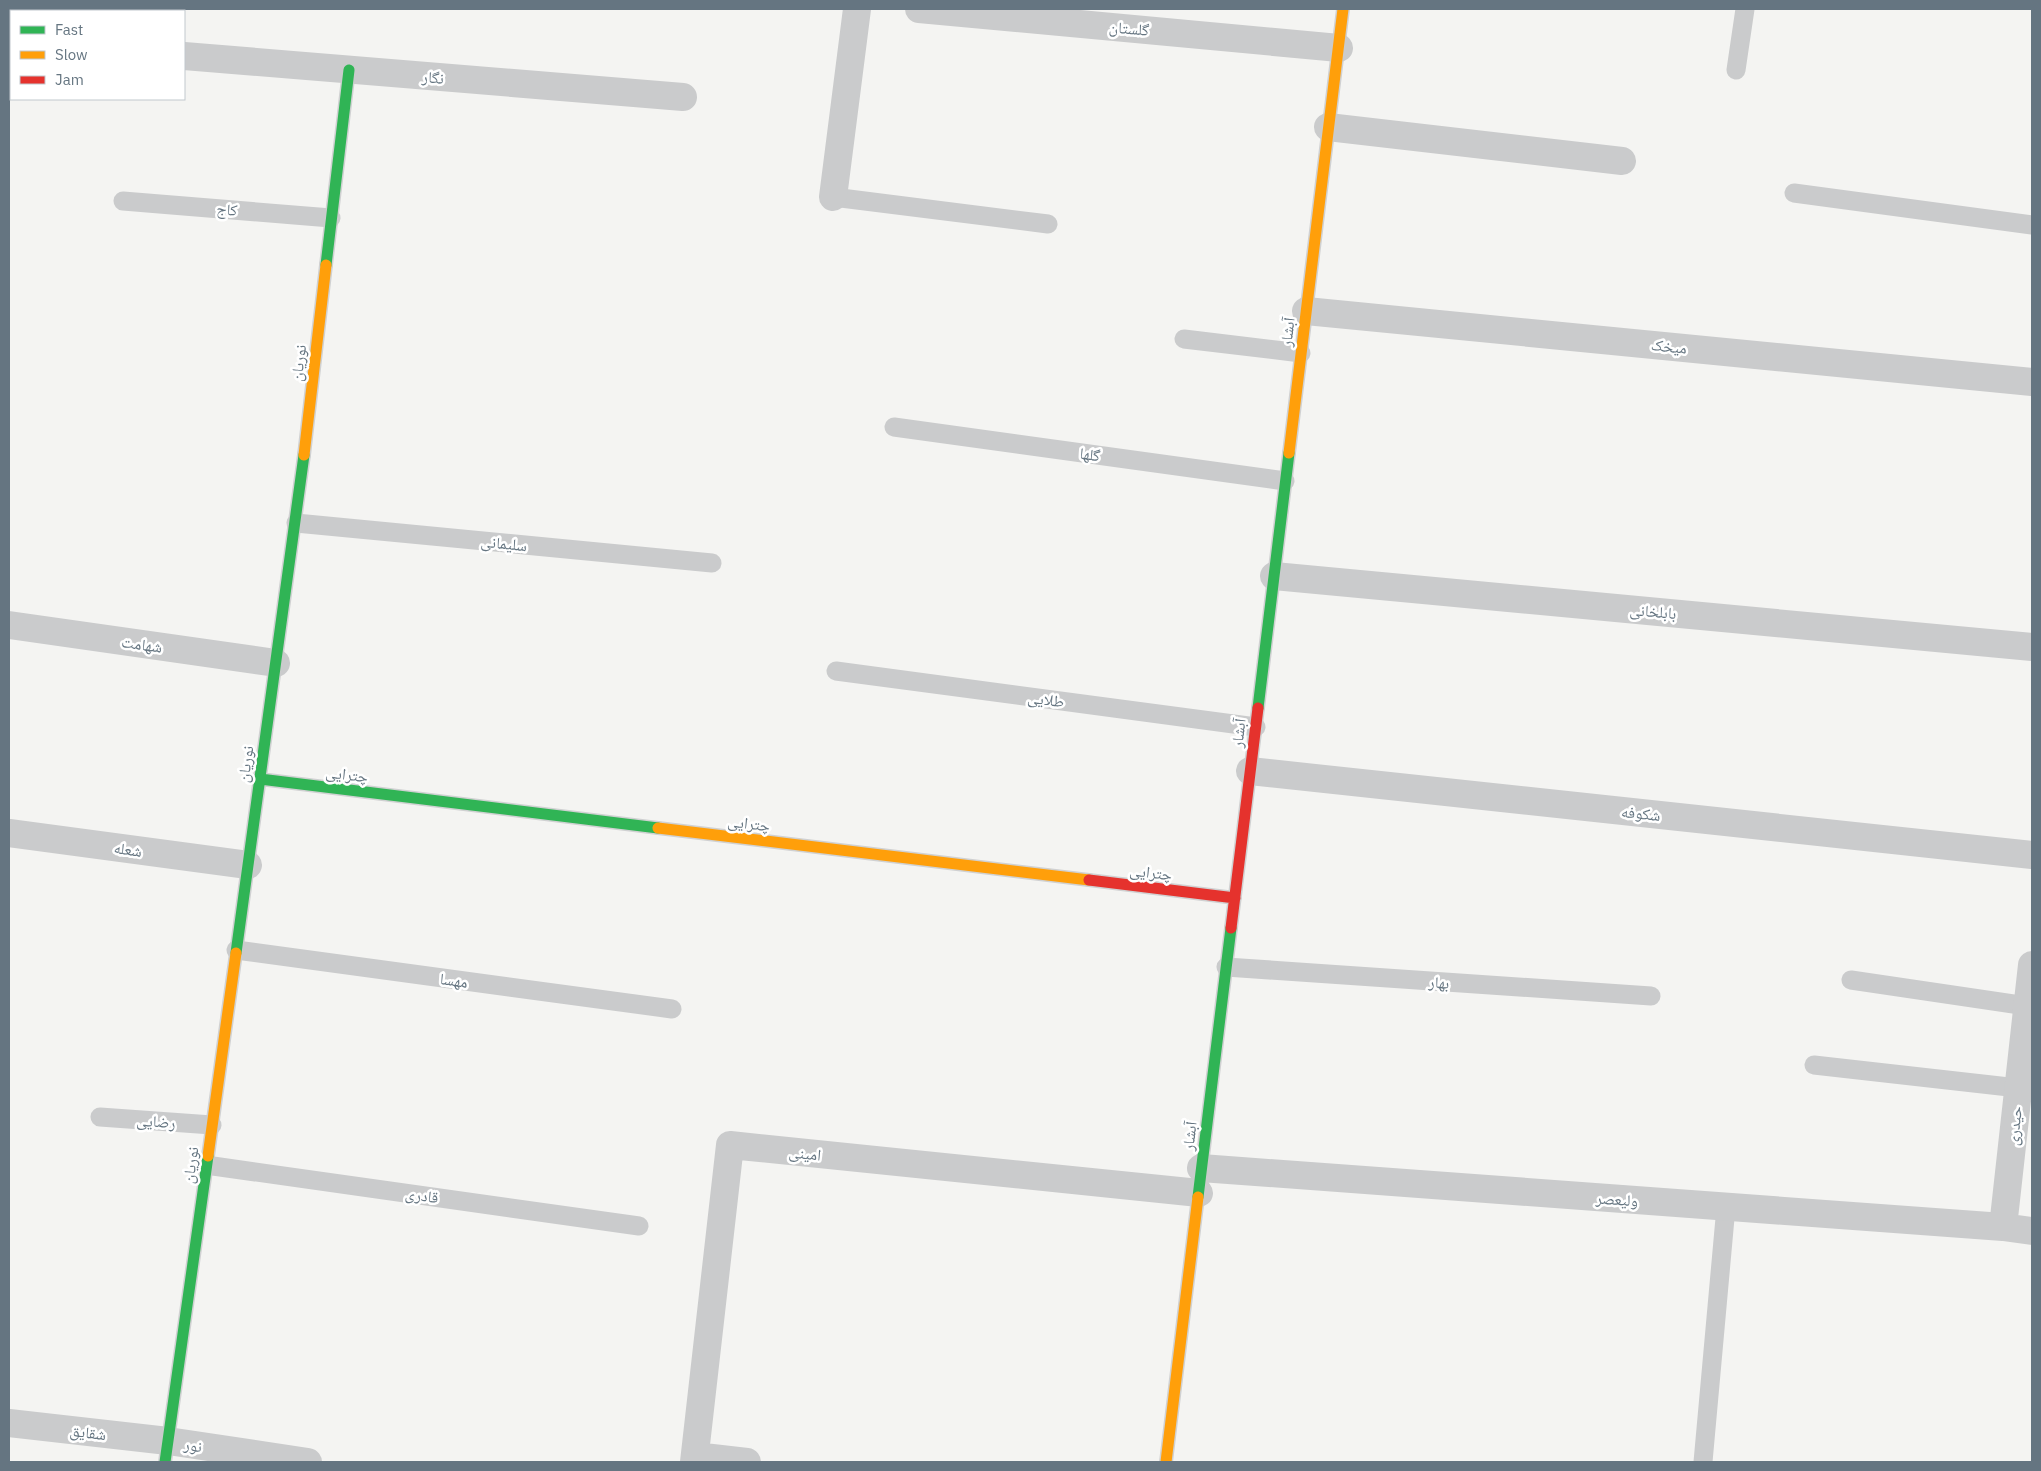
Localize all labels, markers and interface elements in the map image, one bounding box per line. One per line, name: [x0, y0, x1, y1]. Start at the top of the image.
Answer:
legend: [10, 10, 185, 100]
street label: گلستان: [1108, 16, 1150, 41]
text: Fast: [55, 20, 83, 39]
text: Slow: [55, 45, 88, 64]
street label: نگار: [420, 66, 445, 88]
text: Jam: [55, 70, 84, 89]
street label: کاج: [216, 198, 239, 221]
street label: آبشار: [1275, 315, 1299, 349]
street label: میخک: [1650, 334, 1688, 358]
street label: نوریان: [286, 343, 311, 383]
street label: گلها: [1078, 443, 1102, 465]
street label: سلیمانی: [480, 531, 528, 556]
street label: بابلخانی: [1629, 599, 1677, 624]
street label: شهامت: [120, 631, 164, 657]
street label: طلایی: [1026, 687, 1066, 712]
street label: آبشار: [1226, 716, 1250, 750]
street label: نوریان: [233, 744, 258, 784]
street label: چترایی: [324, 761, 369, 788]
street label: شکوفه: [1620, 801, 1662, 825]
street label: چترایی: [726, 810, 771, 837]
street label: شعله: [113, 837, 143, 861]
street label: چترایی: [1128, 859, 1173, 886]
street label: مهسا: [439, 968, 469, 992]
street label: بهار: [1427, 971, 1450, 993]
street label: حیدری: [2002, 1105, 2027, 1147]
street label: رضایی: [136, 1110, 176, 1133]
street label: آبشار: [1177, 1119, 1201, 1153]
street label: امینی: [788, 1141, 822, 1166]
street label: نوریان: [178, 1145, 203, 1185]
street label: قادری: [404, 1183, 440, 1208]
street label: ولیعصر: [1594, 1187, 1639, 1210]
street label: شقایق: [69, 1420, 107, 1445]
street label: نور: [182, 1434, 203, 1456]

